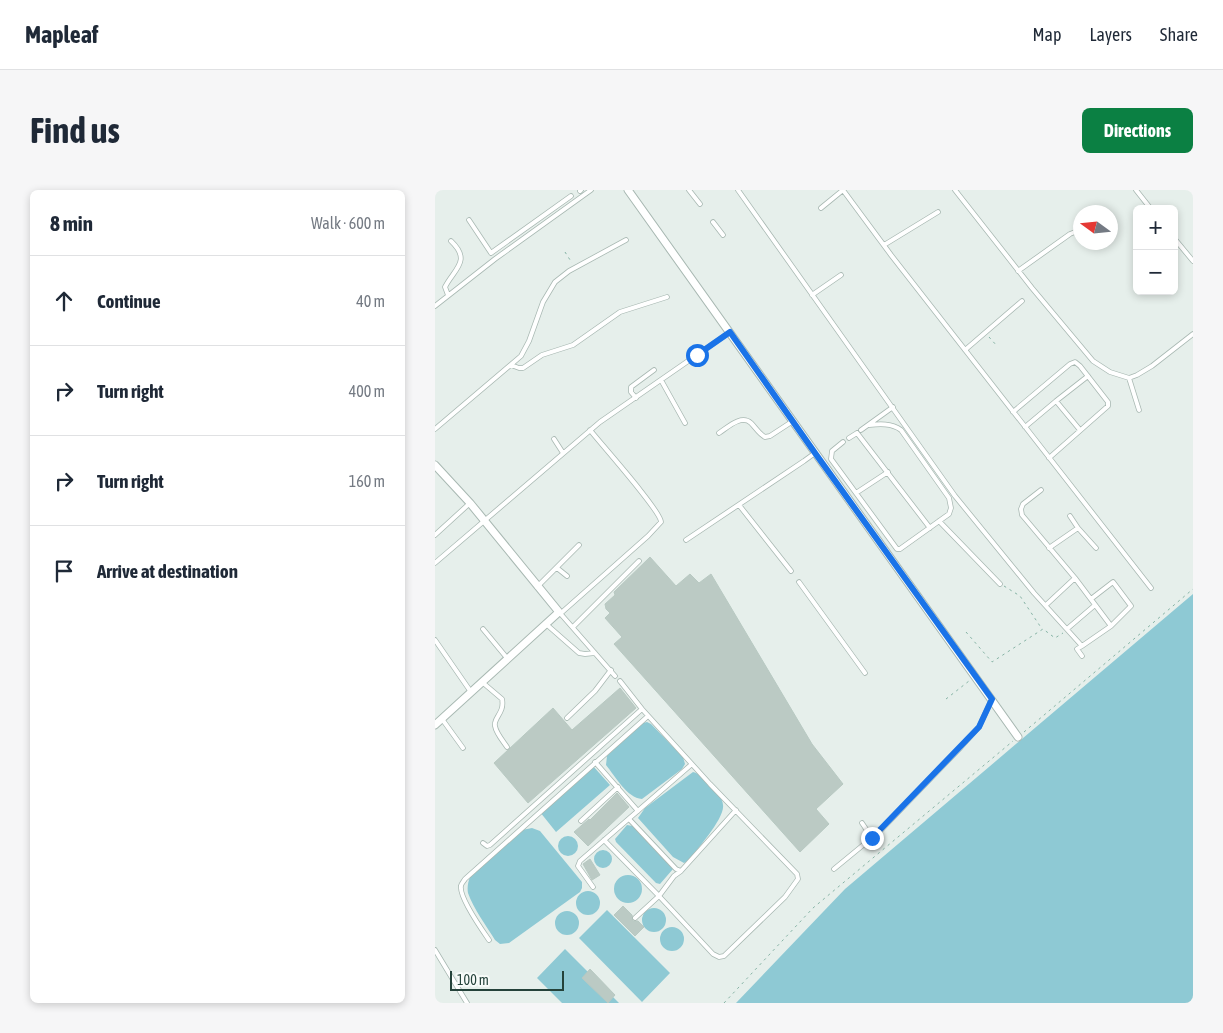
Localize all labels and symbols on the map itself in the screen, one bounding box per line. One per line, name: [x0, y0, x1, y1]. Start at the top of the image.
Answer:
north arrow: [1073, 205, 1118, 250]
route start: [686, 344, 709, 367]
route end: [861, 827, 884, 850]
scale bar: [450, 968, 564, 991]

